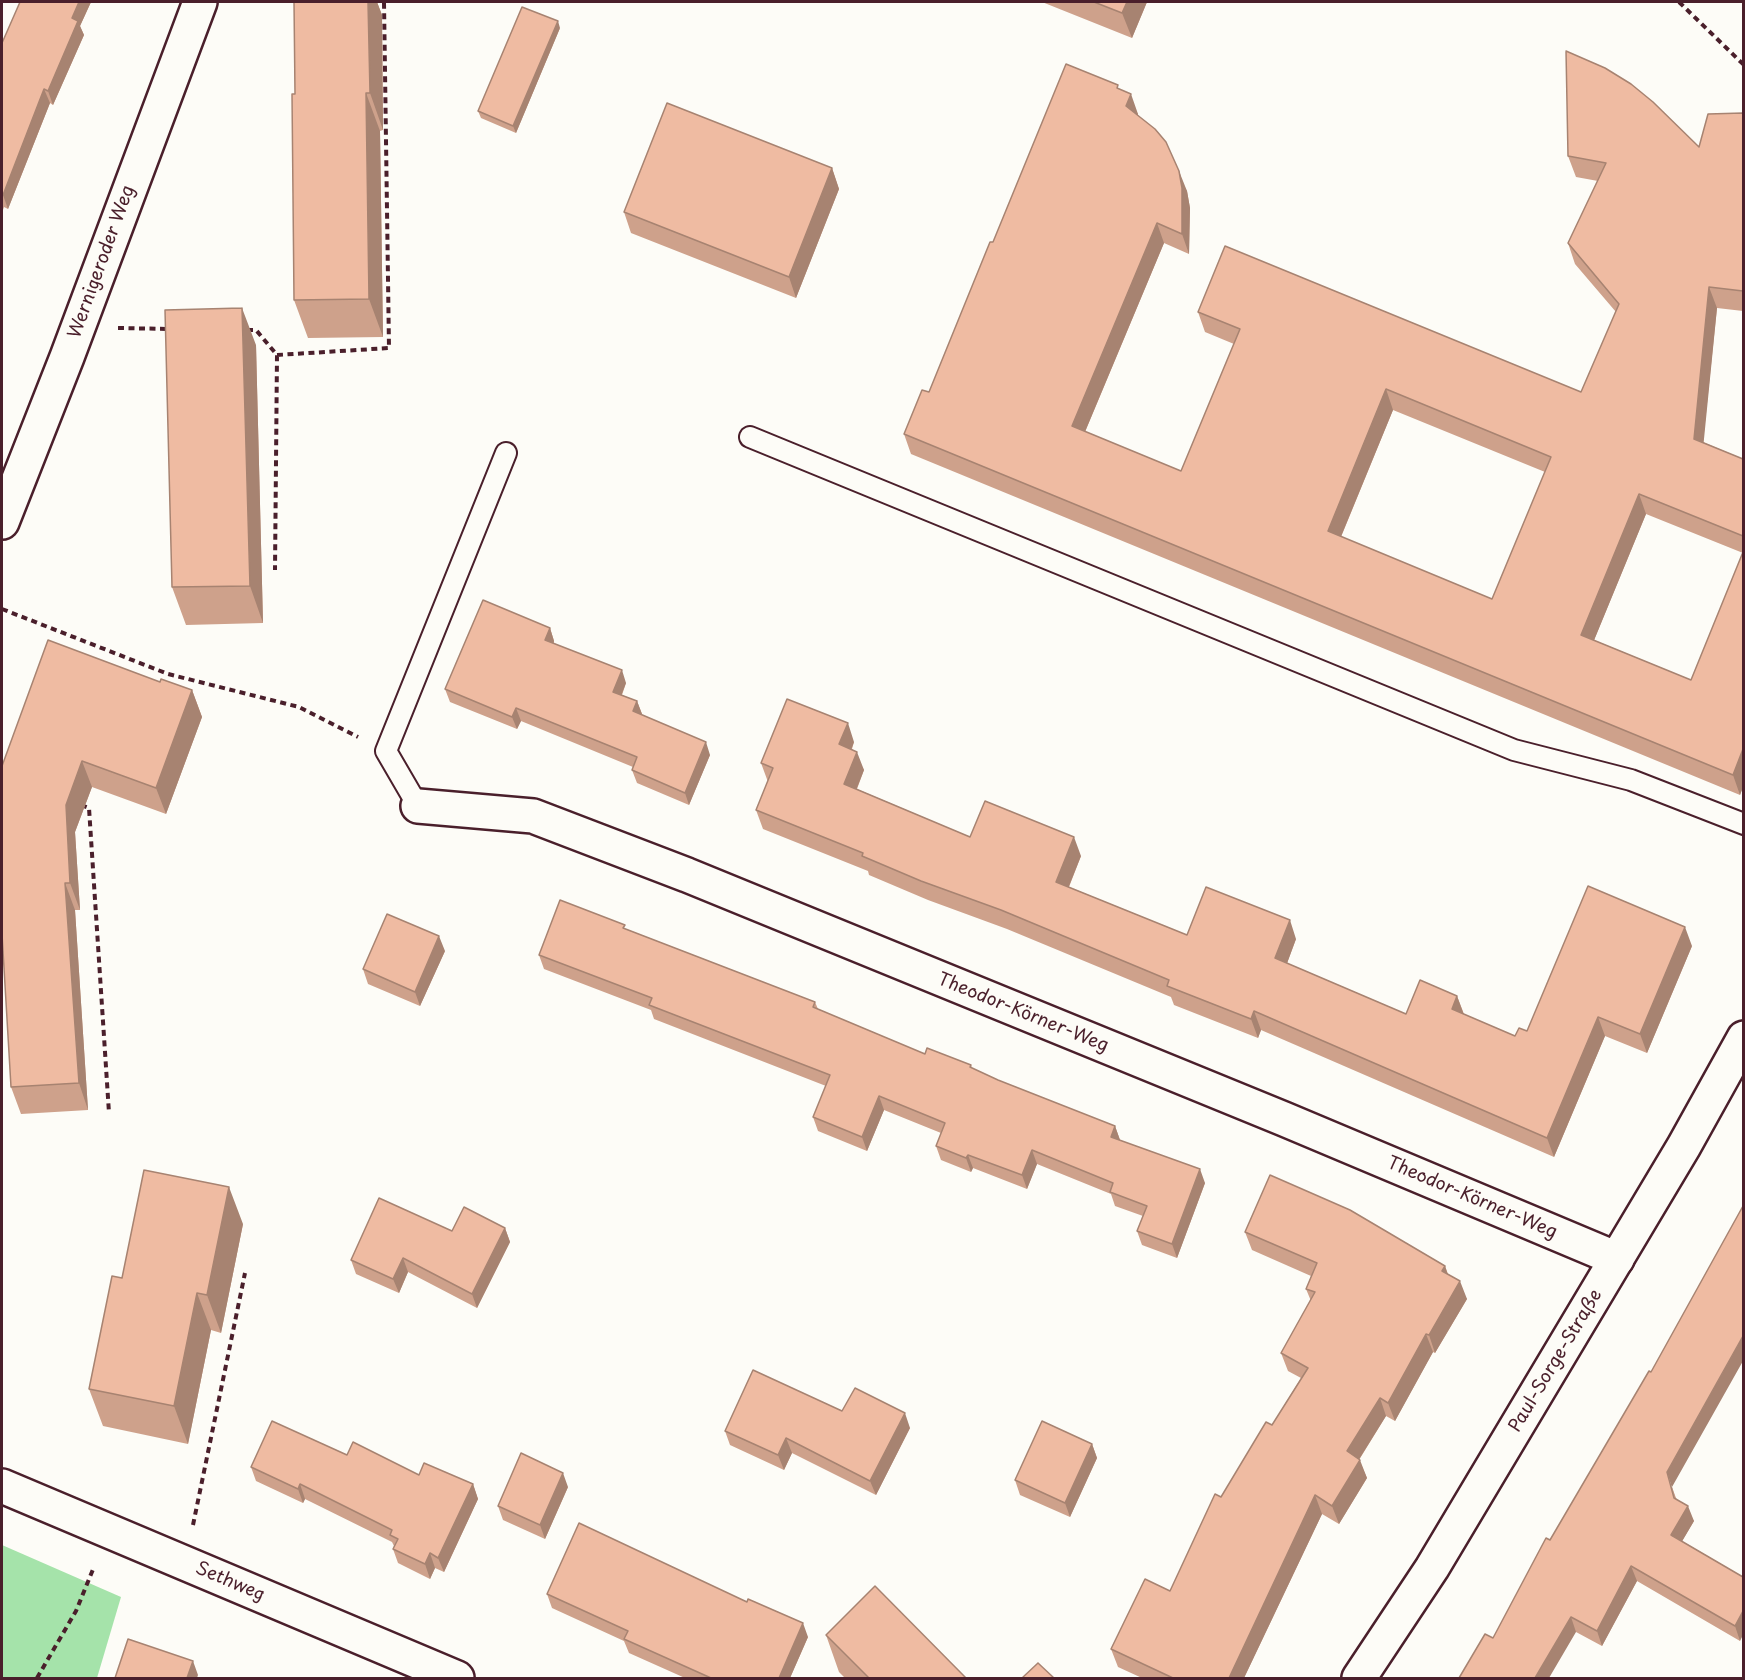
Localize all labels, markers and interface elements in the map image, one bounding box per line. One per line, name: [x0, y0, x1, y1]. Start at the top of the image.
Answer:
street label: Wernigeroder Weg: [64, 183, 140, 341]
street label: Theodor-Körner-Weg: [934, 969, 1112, 1057]
street label: Theodor-Körner-Weg: [1384, 1152, 1560, 1244]
street label: Paul-Sorge-Straße: [1505, 1286, 1607, 1436]
street label: Sethweg: [192, 1558, 268, 1606]

